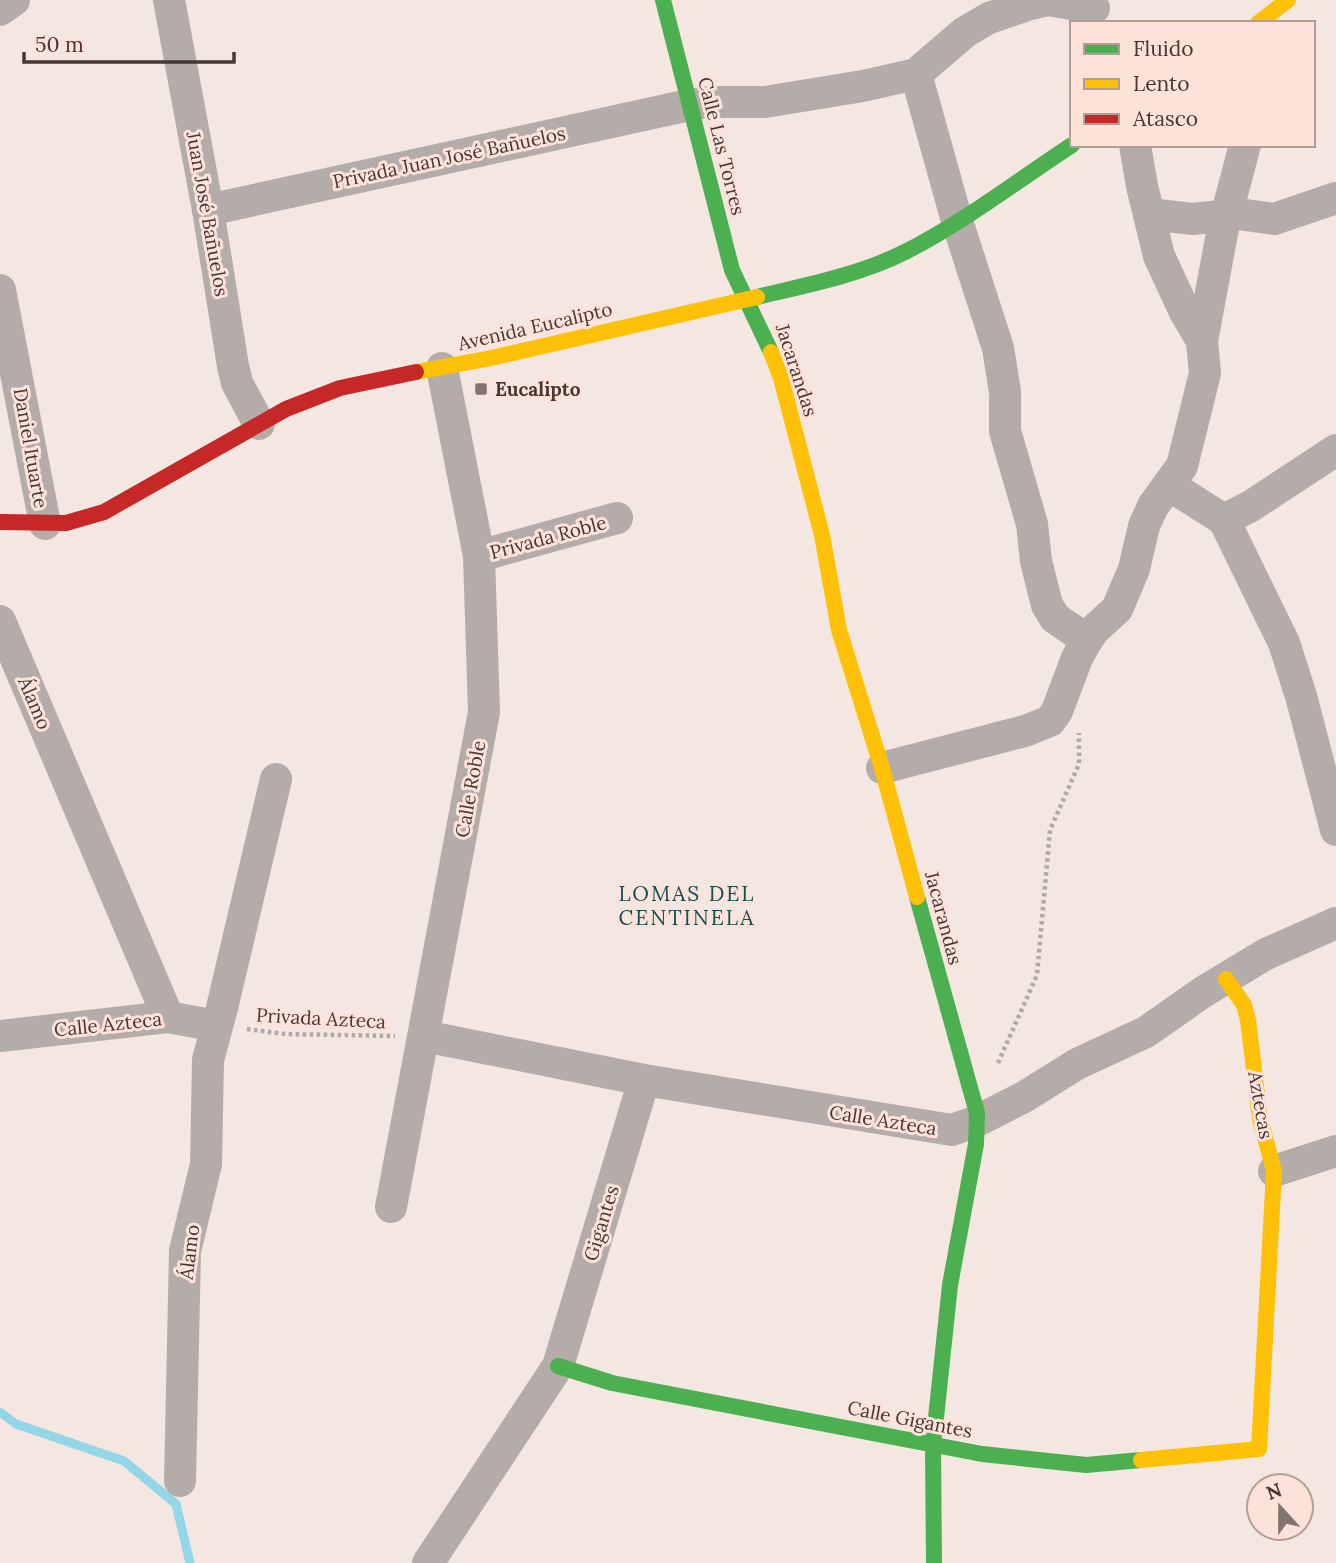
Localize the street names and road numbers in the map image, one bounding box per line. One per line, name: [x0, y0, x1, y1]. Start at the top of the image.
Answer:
street label: Calle Las Torres: [693, 74, 751, 218]
street label: Privada Juan José Bañuelos: [330, 121, 568, 193]
street label: Juan José Bañuelos: [182, 129, 234, 298]
street label: Avenida Eucalipto: [455, 297, 614, 356]
street label: Jacarandas: [770, 320, 823, 419]
street label: Daniel Ituarte: [9, 386, 53, 510]
street label: Privada Roble: [487, 510, 609, 564]
street label: Álamo: [13, 672, 57, 733]
street label: Calle Roble: [450, 739, 490, 839]
street label: Jacarandas: [920, 868, 968, 968]
street label: Privada Azteca: [255, 1003, 387, 1033]
street label: Calle Azteca: [53, 1006, 163, 1042]
street label: Aztecas: [1243, 1068, 1279, 1141]
street label: Calle Azteca: [828, 1100, 939, 1140]
street label: Gigantes: [578, 1182, 624, 1264]
street label: Álamo: [174, 1223, 204, 1282]
street label: Calle Gigantes: [846, 1395, 975, 1443]

